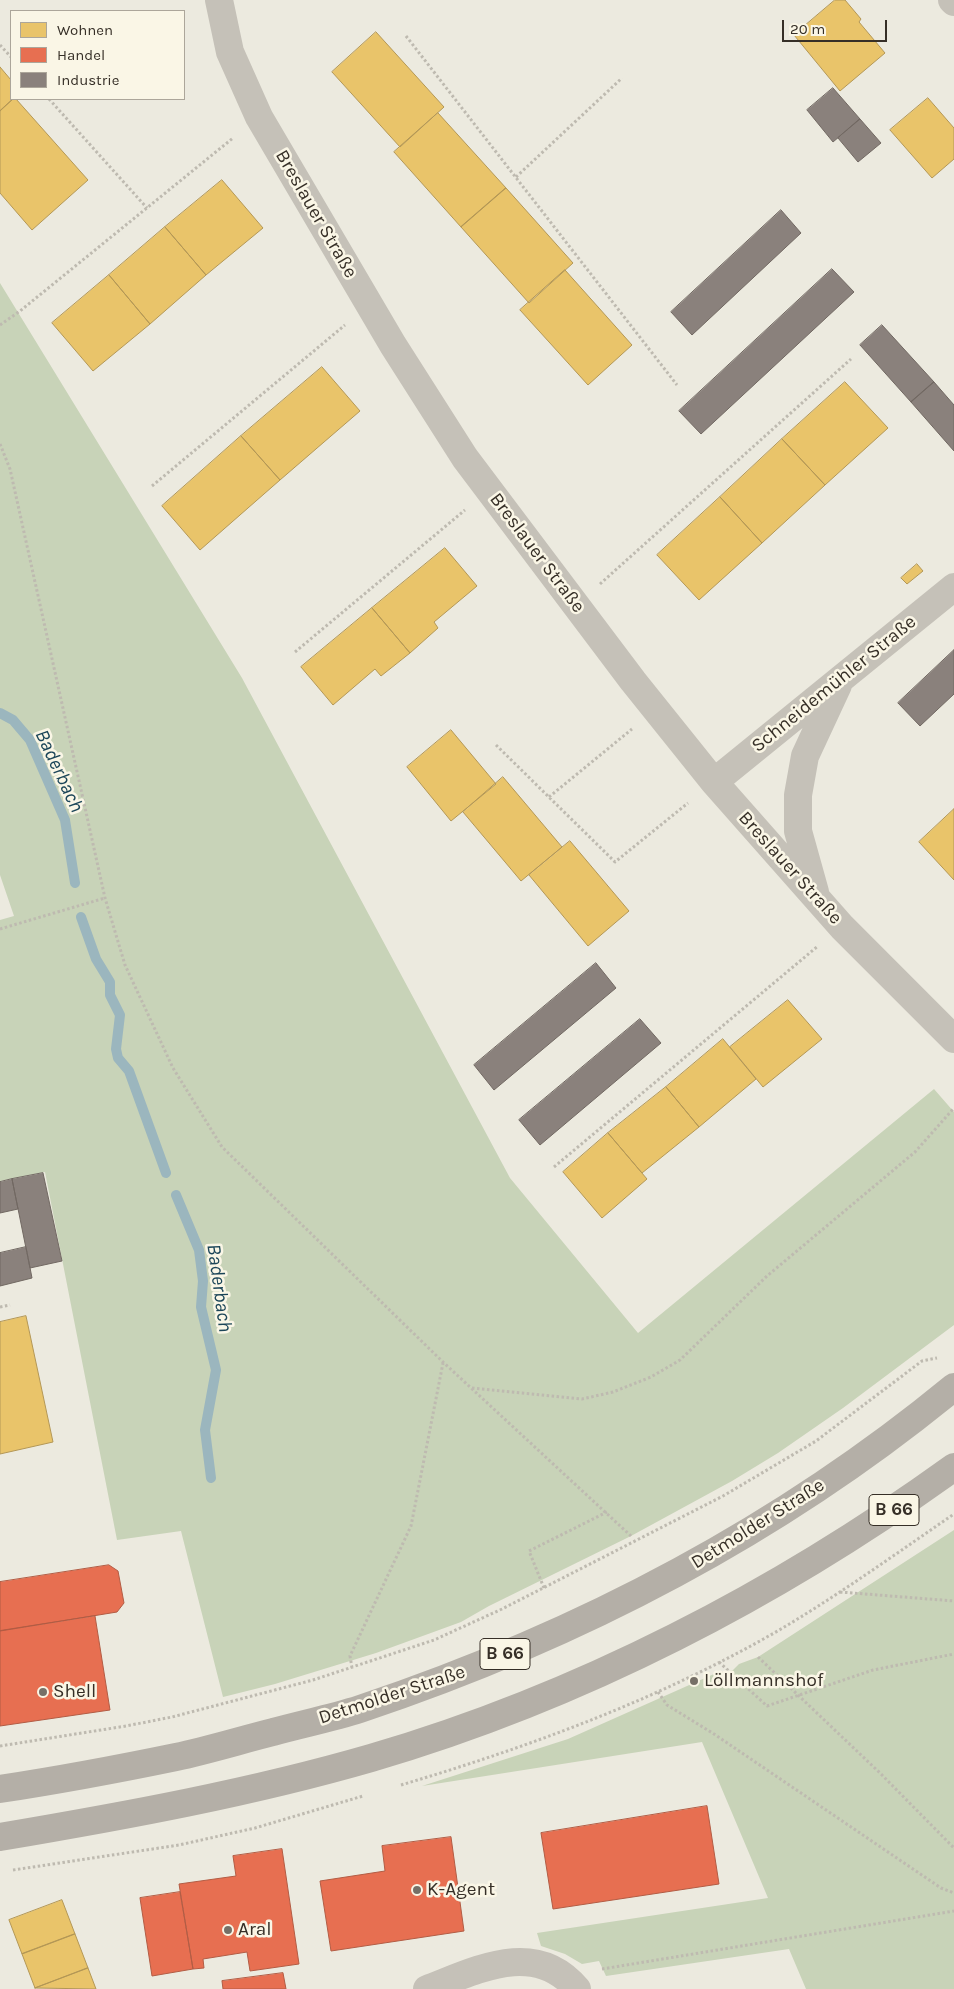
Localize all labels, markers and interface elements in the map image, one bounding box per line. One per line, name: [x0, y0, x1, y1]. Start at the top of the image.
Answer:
legend: [10, 10, 185, 100]
scale bar: [784, 10, 889, 42]
text: 20 m: [790, 20, 825, 38]
text: Wohnen: [57, 21, 113, 39]
text: Handel: [57, 46, 105, 64]
text: Industrie: [57, 71, 119, 89]
street label: Breslauer Straße: [270, 146, 362, 282]
street label: Breslauer Straße: [485, 489, 589, 617]
street label: Schneidemühler Straße: [747, 611, 921, 757]
water label: Baderbach: [29, 726, 89, 816]
street label: Breslauer Straße: [733, 807, 847, 929]
water label: Baderbach: [201, 1242, 237, 1334]
street label: Detmolder Straße: [687, 1474, 829, 1574]
road number: B 66: [869, 1494, 919, 1526]
road number: B 66: [480, 1638, 530, 1670]
street label: Detmolder Straße: [316, 1661, 468, 1729]
place label: Löllmannshof: [704, 1670, 823, 1692]
marker: Löllmannshof: [688, 1675, 700, 1687]
place label: Shell: [53, 1681, 96, 1703]
marker: Shell: [37, 1686, 49, 1698]
place label: K-Agent: [427, 1879, 495, 1901]
marker: K-Agent: [411, 1884, 423, 1896]
place label: Aral: [238, 1919, 272, 1941]
marker: Aral: [222, 1924, 234, 1936]

